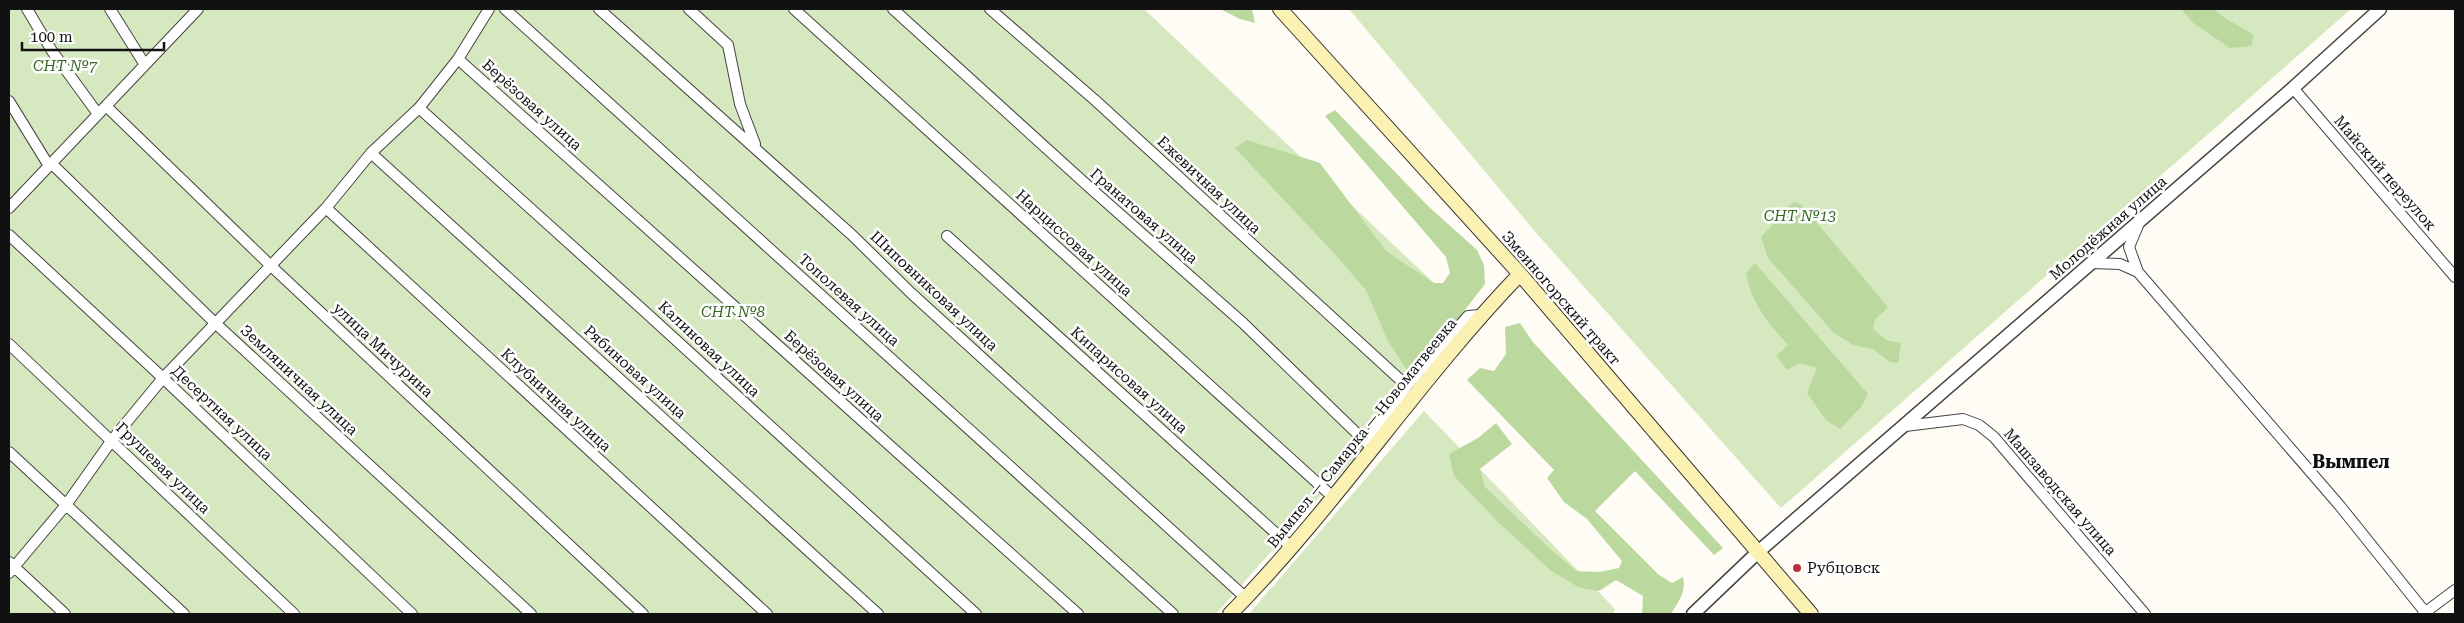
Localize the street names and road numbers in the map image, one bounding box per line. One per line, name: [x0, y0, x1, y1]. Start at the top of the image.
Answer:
street label: Берёзовая улица: [479, 56, 585, 154]
street label: Майский переулок: [2330, 112, 2440, 235]
street label: Ежевичная улица: [1153, 132, 1265, 238]
street label: Гранатовая улица: [1087, 164, 1201, 268]
street label: Молодёжная улица: [2046, 172, 2170, 284]
street label: Нарциссовая улица: [1012, 186, 1136, 300]
street label: Шиповниковая улица: [867, 227, 1001, 355]
street label: Змеиногорский тракт: [1498, 227, 1624, 369]
street label: Тополевая улица: [795, 250, 903, 350]
street label: Калиновая улица: [654, 297, 764, 401]
street label: улица Мичурина: [329, 299, 437, 401]
street label: Вымпел — Самарка — Новоматвеевка: [1264, 315, 1460, 551]
street label: Земляничная улица: [237, 321, 361, 439]
street label: Рябиновая улица: [580, 321, 690, 423]
street label: Кипарисовая улица: [1067, 323, 1191, 437]
street label: Берёзовая улица: [781, 327, 887, 425]
street label: Клубничная улица: [497, 344, 615, 456]
street label: Десертная улица: [168, 362, 276, 464]
street label: Грушевая улица: [112, 419, 214, 517]
street label: Машзаводская улица: [2000, 425, 2120, 559]

